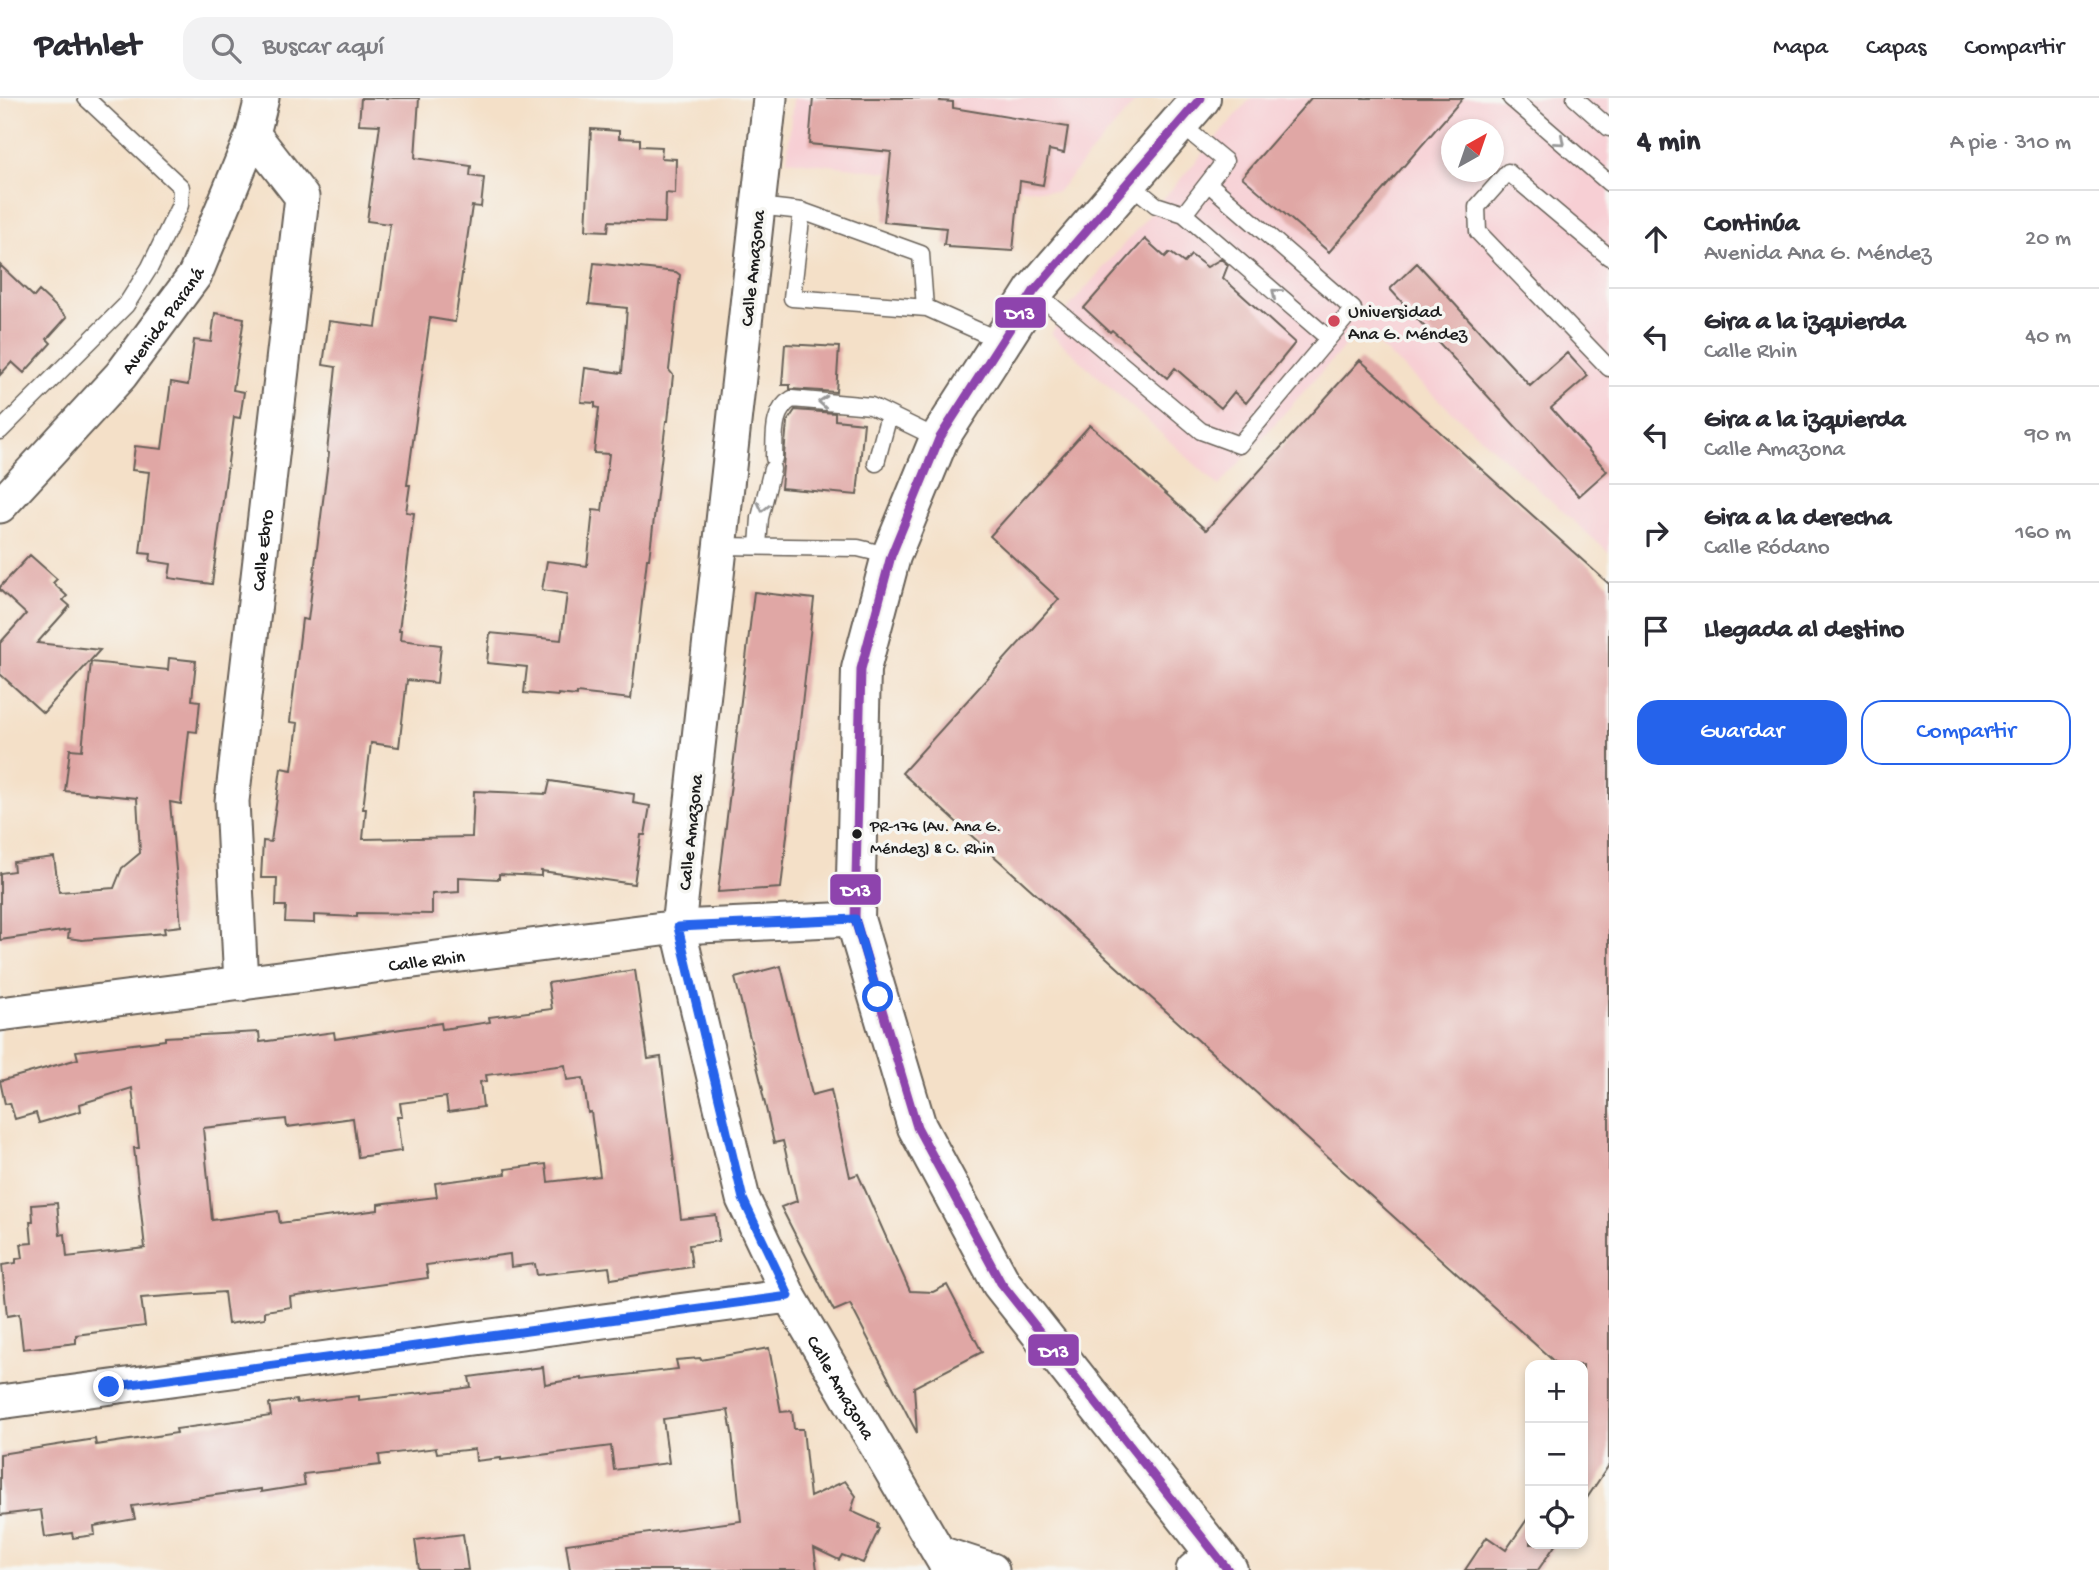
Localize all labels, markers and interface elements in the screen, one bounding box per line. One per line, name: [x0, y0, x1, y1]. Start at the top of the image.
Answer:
search box: [183, 17, 673, 80]
text: Pathlet: [35, 29, 141, 67]
icon: search: [207, 29, 245, 67]
text: Buscar aquí: [263, 33, 384, 64]
text: Mapa: [1773, 34, 1828, 63]
text: Capas: [1866, 34, 1926, 63]
text: Compartir: [1964, 34, 2064, 63]
north arrow: [1441, 119, 1504, 182]
text: 4 min: [1637, 126, 1700, 161]
text: A pie · 310 m: [1950, 130, 2071, 157]
one-way arrow: [1552, 132, 1565, 145]
street label: Calle Amazona: [737, 208, 772, 328]
text: Continúa: [1704, 210, 1799, 241]
icon: ahead: [1637, 220, 1675, 258]
text: 20 m: [2025, 226, 2071, 253]
text: Avenida Ana G. Méndez: [1704, 241, 1931, 268]
street label: Avenida Paraná: [118, 264, 212, 380]
one-way arrow: [1271, 289, 1284, 301]
line badge: D13: [994, 296, 1047, 329]
place label: Universidad Ana G. Méndez: [1348, 302, 1468, 347]
text: D13: [1003, 304, 1035, 327]
text: Gira a la izquierda: [1704, 308, 1906, 339]
marker: Universidad Ana G. Méndez: [1326, 313, 1342, 329]
icon: left: [1637, 318, 1675, 356]
text: 40 m: [2025, 324, 2071, 351]
text: Calle Rhin: [1704, 339, 1797, 366]
one-way arrow: [817, 395, 828, 410]
text: Gira a la izquierda: [1704, 406, 1906, 437]
icon: left: [1637, 416, 1675, 454]
text: 90 m: [2025, 422, 2071, 449]
text: Calle Amazona: [1704, 437, 1845, 464]
one-way arrow: [757, 501, 771, 513]
text: Gira a la derecha: [1704, 504, 1891, 535]
street label: Calle Ebro: [248, 508, 281, 592]
icon: right: [1637, 514, 1675, 552]
text: 160 m: [2015, 520, 2071, 547]
text: Calle Ródano: [1704, 535, 1830, 562]
icon: arrive: [1637, 612, 1675, 650]
text: Llegada al destino: [1704, 616, 1904, 647]
button: Guardar: [1637, 700, 1847, 765]
button: Compartir: [1861, 700, 2071, 765]
street label: Calle Amazona: [675, 772, 710, 892]
place label: PR-176 (Av. Ana G. Méndez) & C. Rhin: [869, 818, 1001, 860]
marker: PR-176 (Av. Ana G. Méndez) & C. Rhin: [850, 827, 864, 841]
line badge: D13: [829, 873, 882, 906]
text: D13: [839, 881, 871, 904]
street label: Calle Rhin: [387, 946, 467, 979]
route start: [862, 981, 893, 1012]
street label: Calle Amazona: [800, 1332, 879, 1446]
line badge: D13: [1027, 1333, 1080, 1367]
text: D13: [1037, 1342, 1069, 1365]
map controls: [1525, 1360, 1588, 1549]
button: +: [1525, 1360, 1588, 1423]
route end: [93, 1371, 124, 1402]
button: −: [1525, 1423, 1588, 1486]
button: locate: [1525, 1486, 1588, 1549]

